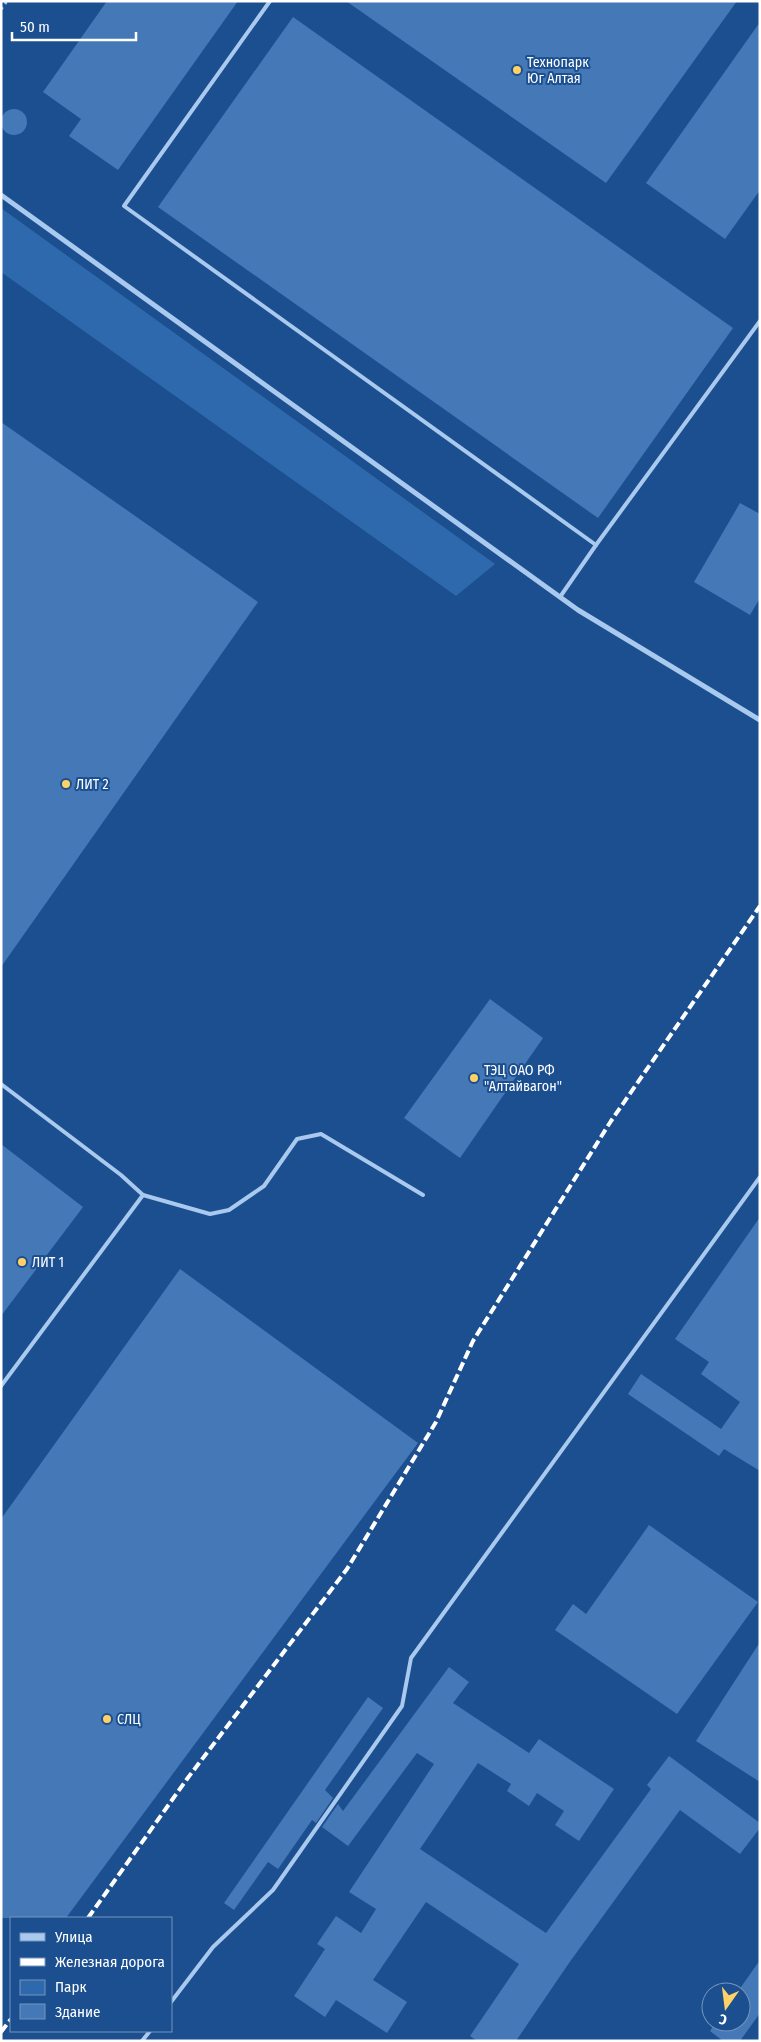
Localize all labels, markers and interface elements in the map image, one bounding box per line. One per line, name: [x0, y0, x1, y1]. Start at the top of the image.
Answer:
scale bar: [12, 10, 136, 42]
text: 50 m: [20, 18, 50, 36]
place label: Технопарк Юг Алтая: [527, 54, 589, 87]
marker: Технопарк Юг Алтая: [511, 64, 523, 76]
place label: ЛИТ 2: [76, 776, 109, 793]
marker: ЛИТ 2: [60, 778, 72, 790]
place label: ТЭЦ ОАО РФ "Алтайвагон": [484, 1062, 562, 1095]
marker: ТЭЦ ОАО РФ "Алтайвагон": [468, 1072, 480, 1084]
place label: ЛИТ 1: [32, 1254, 64, 1271]
marker: ЛИТ 1: [16, 1256, 28, 1268]
place label: СЛЦ: [117, 1711, 141, 1728]
marker: СЛЦ: [101, 1713, 113, 1725]
legend: [10, 1917, 172, 2032]
text: Улица: [54, 1928, 93, 1946]
text: Железная дорога: [55, 1953, 165, 1971]
text: Парк: [55, 1978, 86, 1996]
north arrow: [701, 1982, 751, 2032]
text: Здание: [55, 2003, 101, 2021]
text: С: [717, 2010, 729, 2028]

